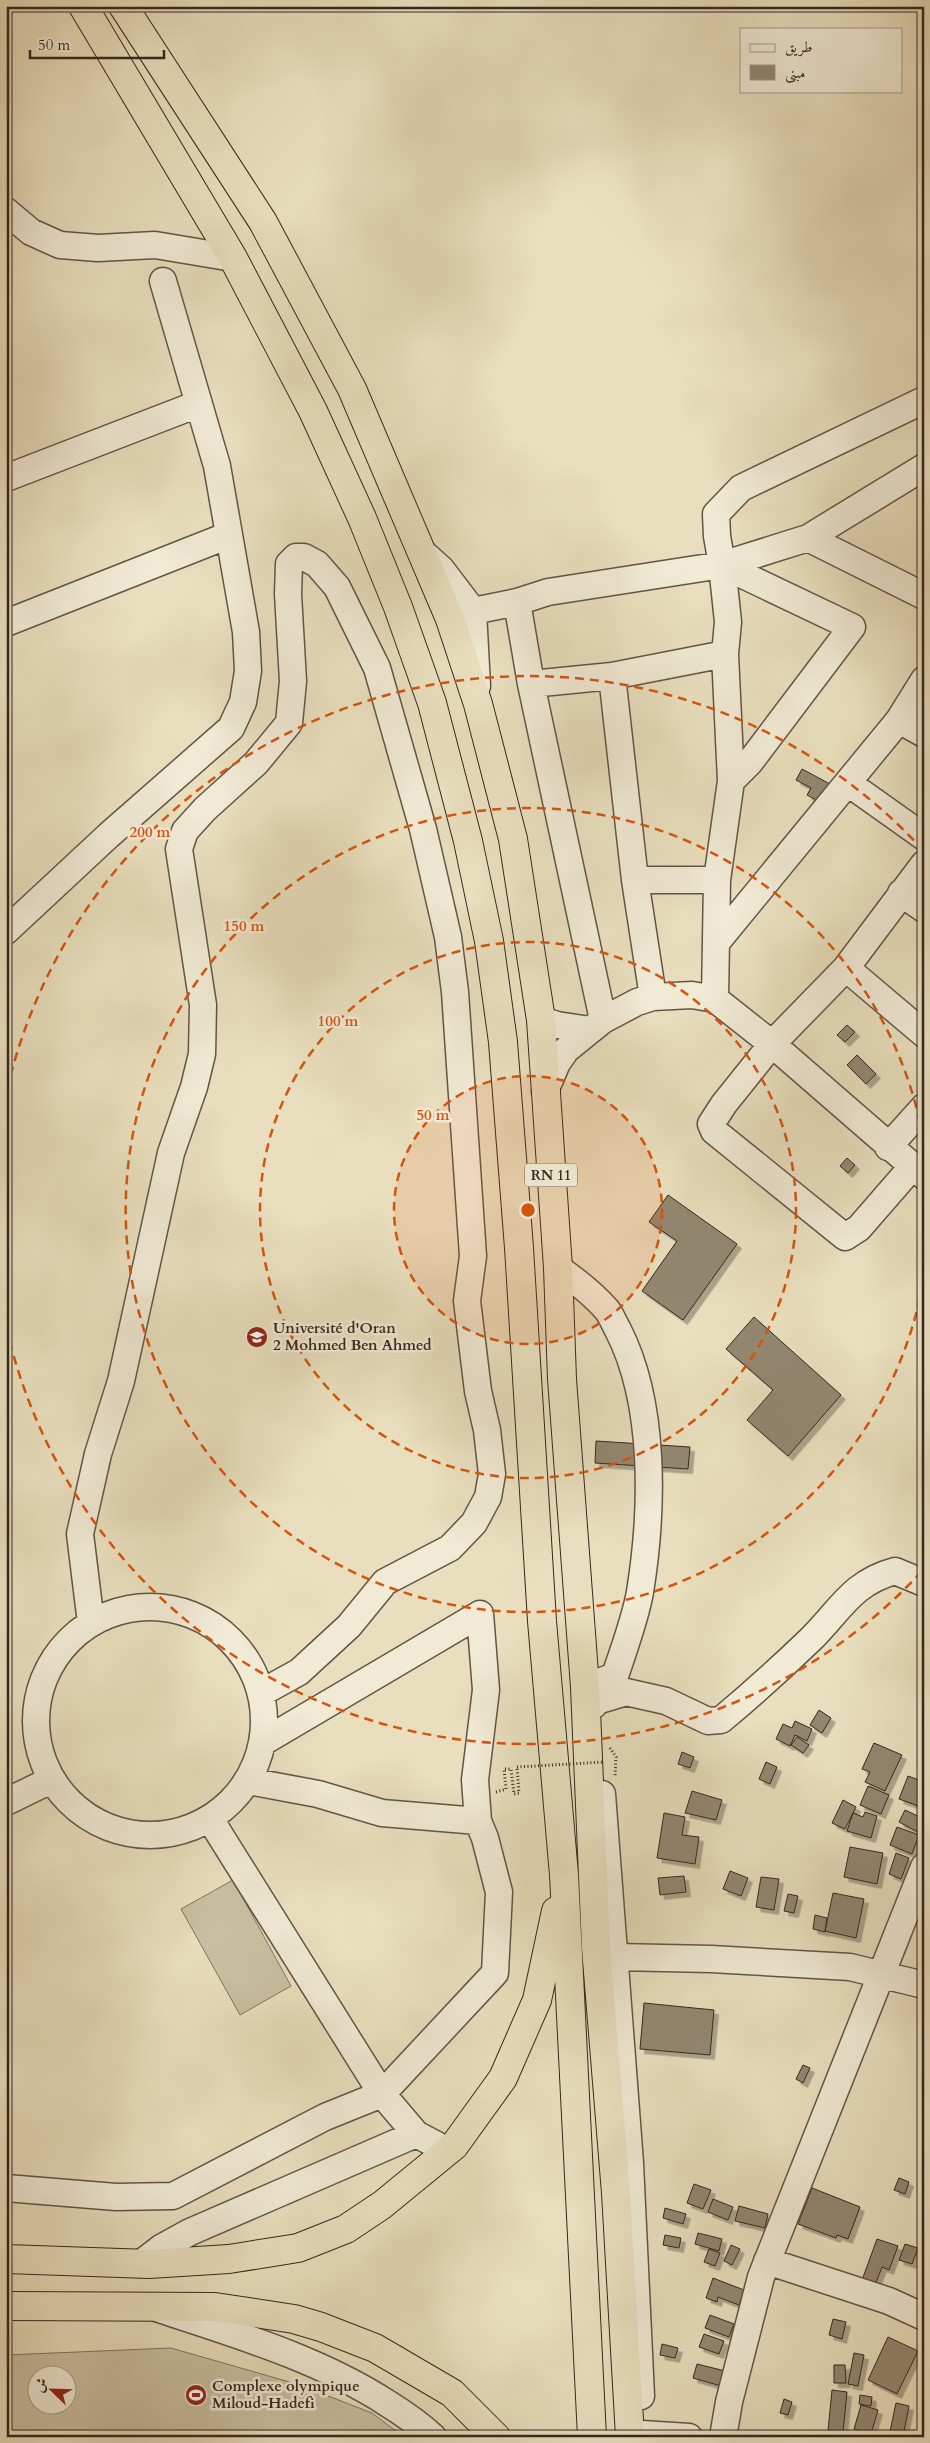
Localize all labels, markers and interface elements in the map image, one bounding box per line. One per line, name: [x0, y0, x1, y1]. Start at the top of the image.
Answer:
scale bar: [30, 28, 164, 60]
legend: [740, 28, 902, 92]
text: 50 m: [38, 35, 70, 55]
text: طريق: [785, 37, 812, 57]
text: مبنى: [785, 63, 805, 84]
text: 200 m: [130, 822, 171, 842]
text: 150 m: [224, 916, 265, 936]
text: 100 m: [318, 1011, 359, 1031]
text: 50 m: [416, 1105, 450, 1125]
road number: RN 11: [525, 1164, 577, 1186]
centre of rings: [519, 1201, 537, 1219]
place label: Université d'Oran 2 Mohmed Ben Ahmed: [273, 1318, 432, 1355]
school or university icon: Université d'Oran 2 Mohmed Ben Ahmed: [245, 1325, 269, 1349]
north arrow: [28, 2366, 78, 2416]
text: ش: [29, 2375, 52, 2395]
place label: Complexe olympique Miloud-Hadefi: [212, 2376, 360, 2413]
sports icon: Complexe olympique Miloud-Hadefi: [184, 2383, 208, 2407]

